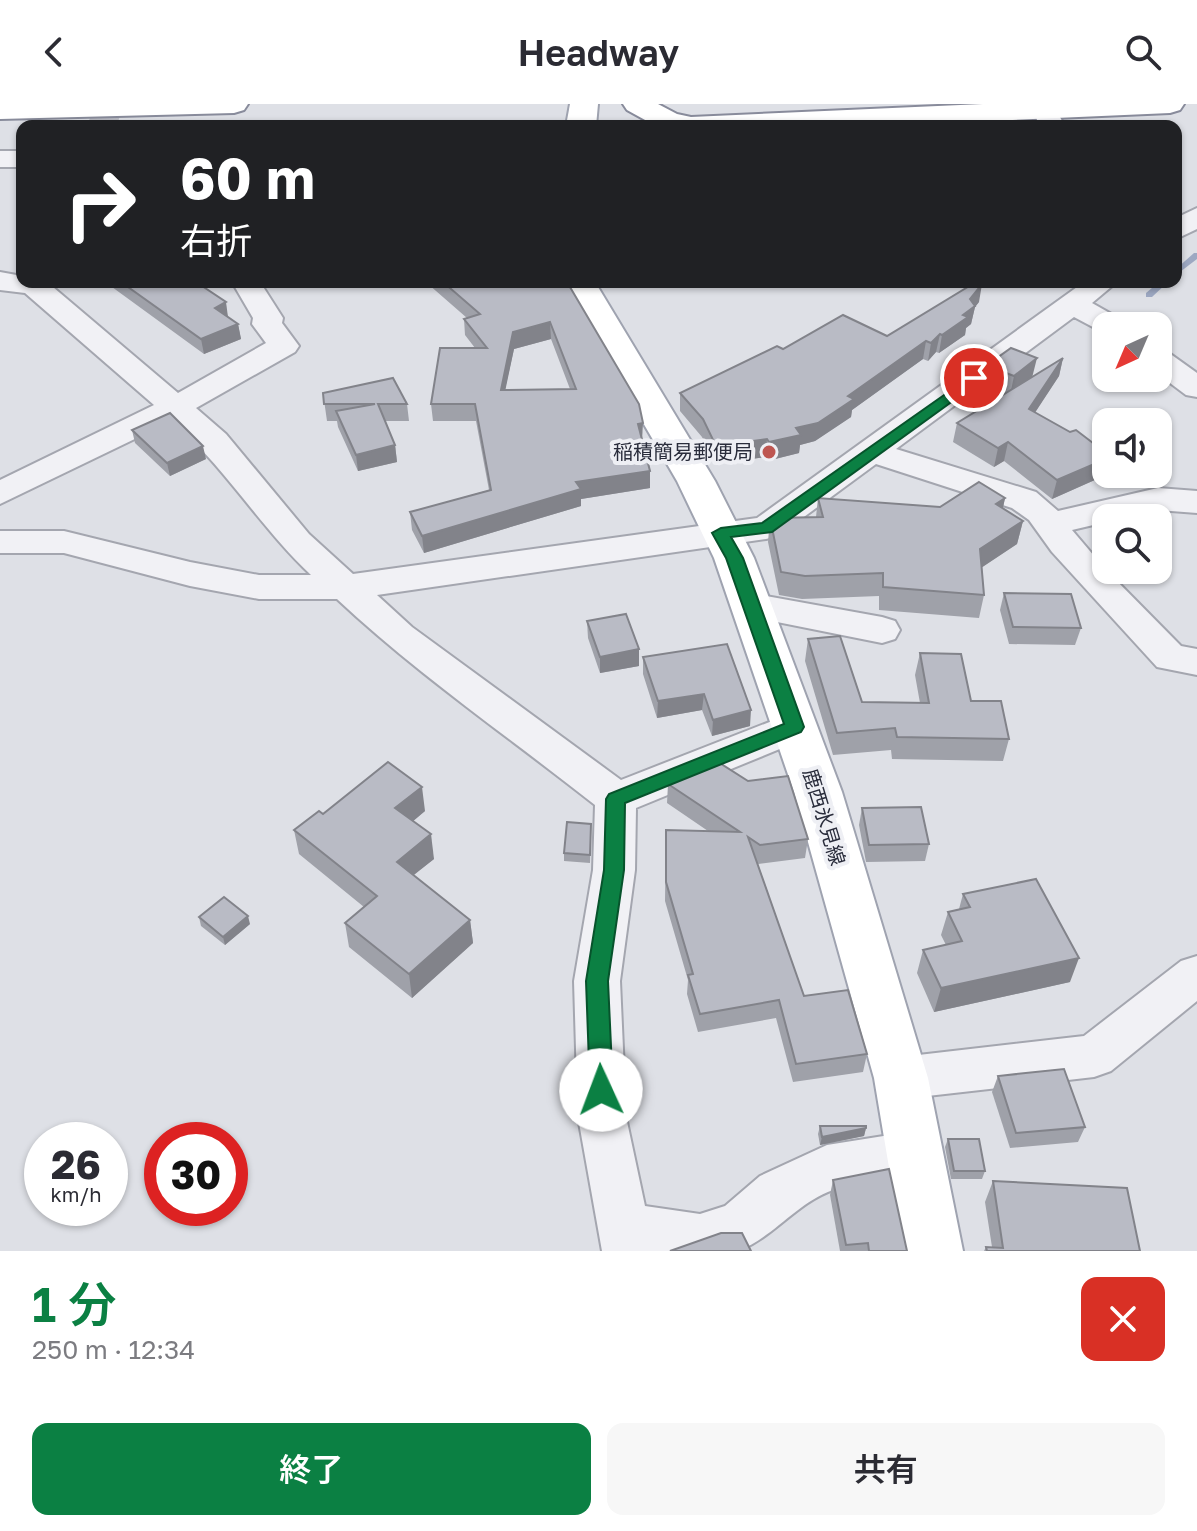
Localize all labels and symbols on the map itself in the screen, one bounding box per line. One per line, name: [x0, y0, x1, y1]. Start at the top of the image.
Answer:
north arrow: [1092, 312, 1172, 392]
pin: [940, 344, 1008, 412]
place label: 稲積簡易郵便局: [613, 439, 753, 463]
marker: 稲積簡易郵便局: [760, 443, 778, 461]
street label: 鹿西氷見線: [799, 765, 851, 868]
position arrow: [559, 1048, 643, 1132]
speed limit sign: 30: [144, 1122, 248, 1226]

